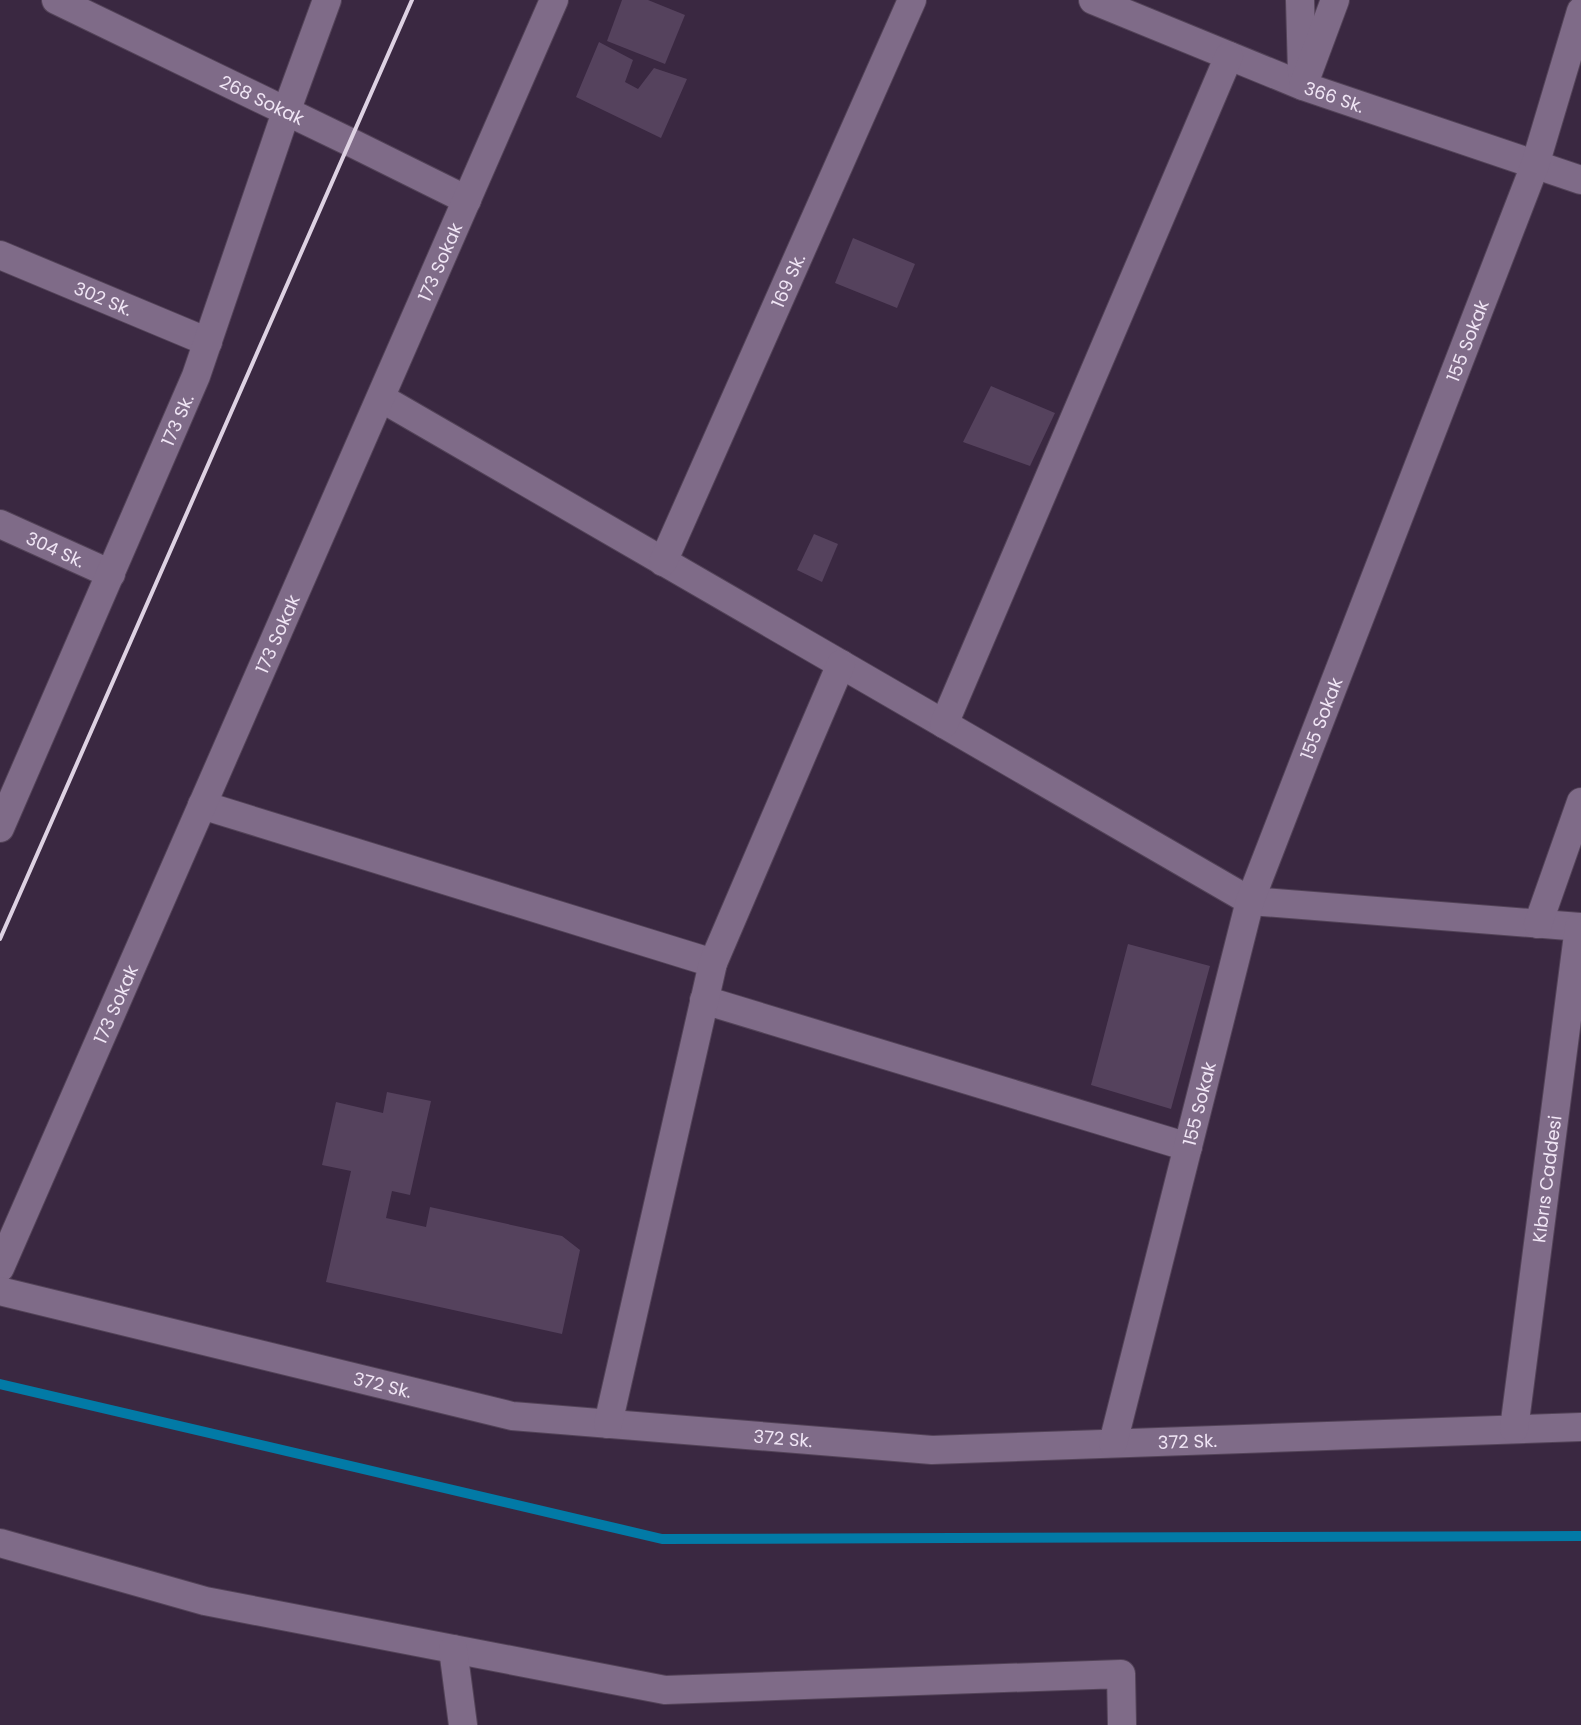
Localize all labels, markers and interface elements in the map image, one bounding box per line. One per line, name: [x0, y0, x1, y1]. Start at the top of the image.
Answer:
street label: 268 Sokak: [216, 69, 309, 131]
street label: 366 Sk.: [1301, 75, 1368, 118]
street label: 173 Sokak: [411, 218, 468, 305]
street label: 169 Sk.: [765, 249, 811, 312]
street label: 302 Sk.: [70, 275, 136, 321]
street label: 155 Sokak: [1440, 295, 1494, 385]
street label: 173 Sk.: [155, 390, 199, 450]
street label: 304 Sk.: [22, 525, 89, 573]
street label: 173 Sokak: [249, 590, 306, 677]
street label: 155 Sokak: [1294, 673, 1348, 763]
street label: 173 Sokak: [87, 960, 144, 1048]
street label: 155 Sokak: [1176, 1058, 1222, 1148]
street label: Kıbrıs Caddesi: [1526, 1114, 1567, 1244]
street label: 372 Sk.: [351, 1365, 415, 1404]
street label: 372 Sk.: [753, 1423, 814, 1453]
street label: 372 Sk.: [1157, 1427, 1217, 1454]

